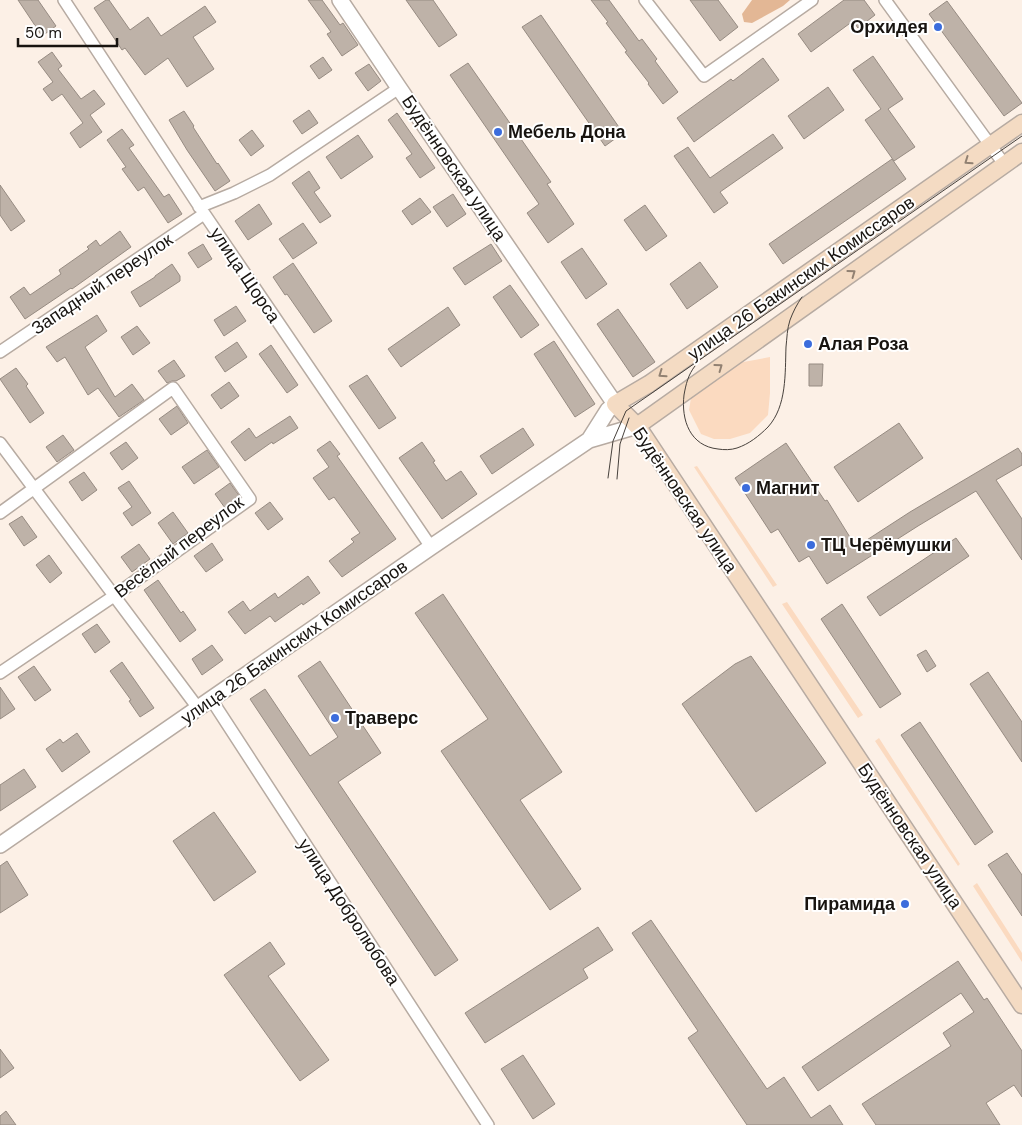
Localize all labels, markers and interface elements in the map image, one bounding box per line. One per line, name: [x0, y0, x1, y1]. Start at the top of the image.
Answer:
scale bar: [18, 15, 116, 47]
place label: Орхидея: [850, 15, 928, 39]
marker: Орхидея: [932, 21, 944, 33]
text: 50 m: [25, 23, 62, 43]
street label: Будённовская улица: [396, 90, 512, 246]
place label: Мебель Дона: [508, 120, 627, 144]
marker: Мебель Дона: [492, 126, 504, 138]
one-way arrow: [964, 155, 973, 164]
street label: улица 26 Бакинских Комиссаров: [683, 190, 919, 366]
street label: улица Щорса: [204, 223, 286, 328]
street label: Западный переулок: [27, 228, 177, 340]
one-way arrow: [846, 270, 856, 279]
place label: Алая Роза: [818, 332, 909, 356]
marker: Алая Роза: [802, 338, 814, 350]
one-way arrow: [714, 364, 723, 373]
one-way arrow: [658, 368, 668, 377]
street label: Будённовская улица: [627, 422, 743, 578]
place label: Магнит: [756, 476, 820, 500]
marker: Магнит: [740, 482, 752, 494]
street label: Весёлый переулок: [109, 490, 249, 604]
place label: ТЦ Черёмушки: [821, 533, 951, 557]
marker: ТЦ Черёмушки: [805, 539, 817, 551]
street label: улица 26 Бакинских Комиссаров: [176, 554, 412, 730]
place label: Траверс: [345, 706, 418, 730]
marker: Траверс: [329, 712, 341, 724]
street label: Будённовская улица: [852, 758, 968, 914]
street label: улица Добролюбова: [293, 834, 406, 991]
place label: Пирамида: [804, 892, 896, 916]
marker: Пирамида: [899, 898, 911, 910]

